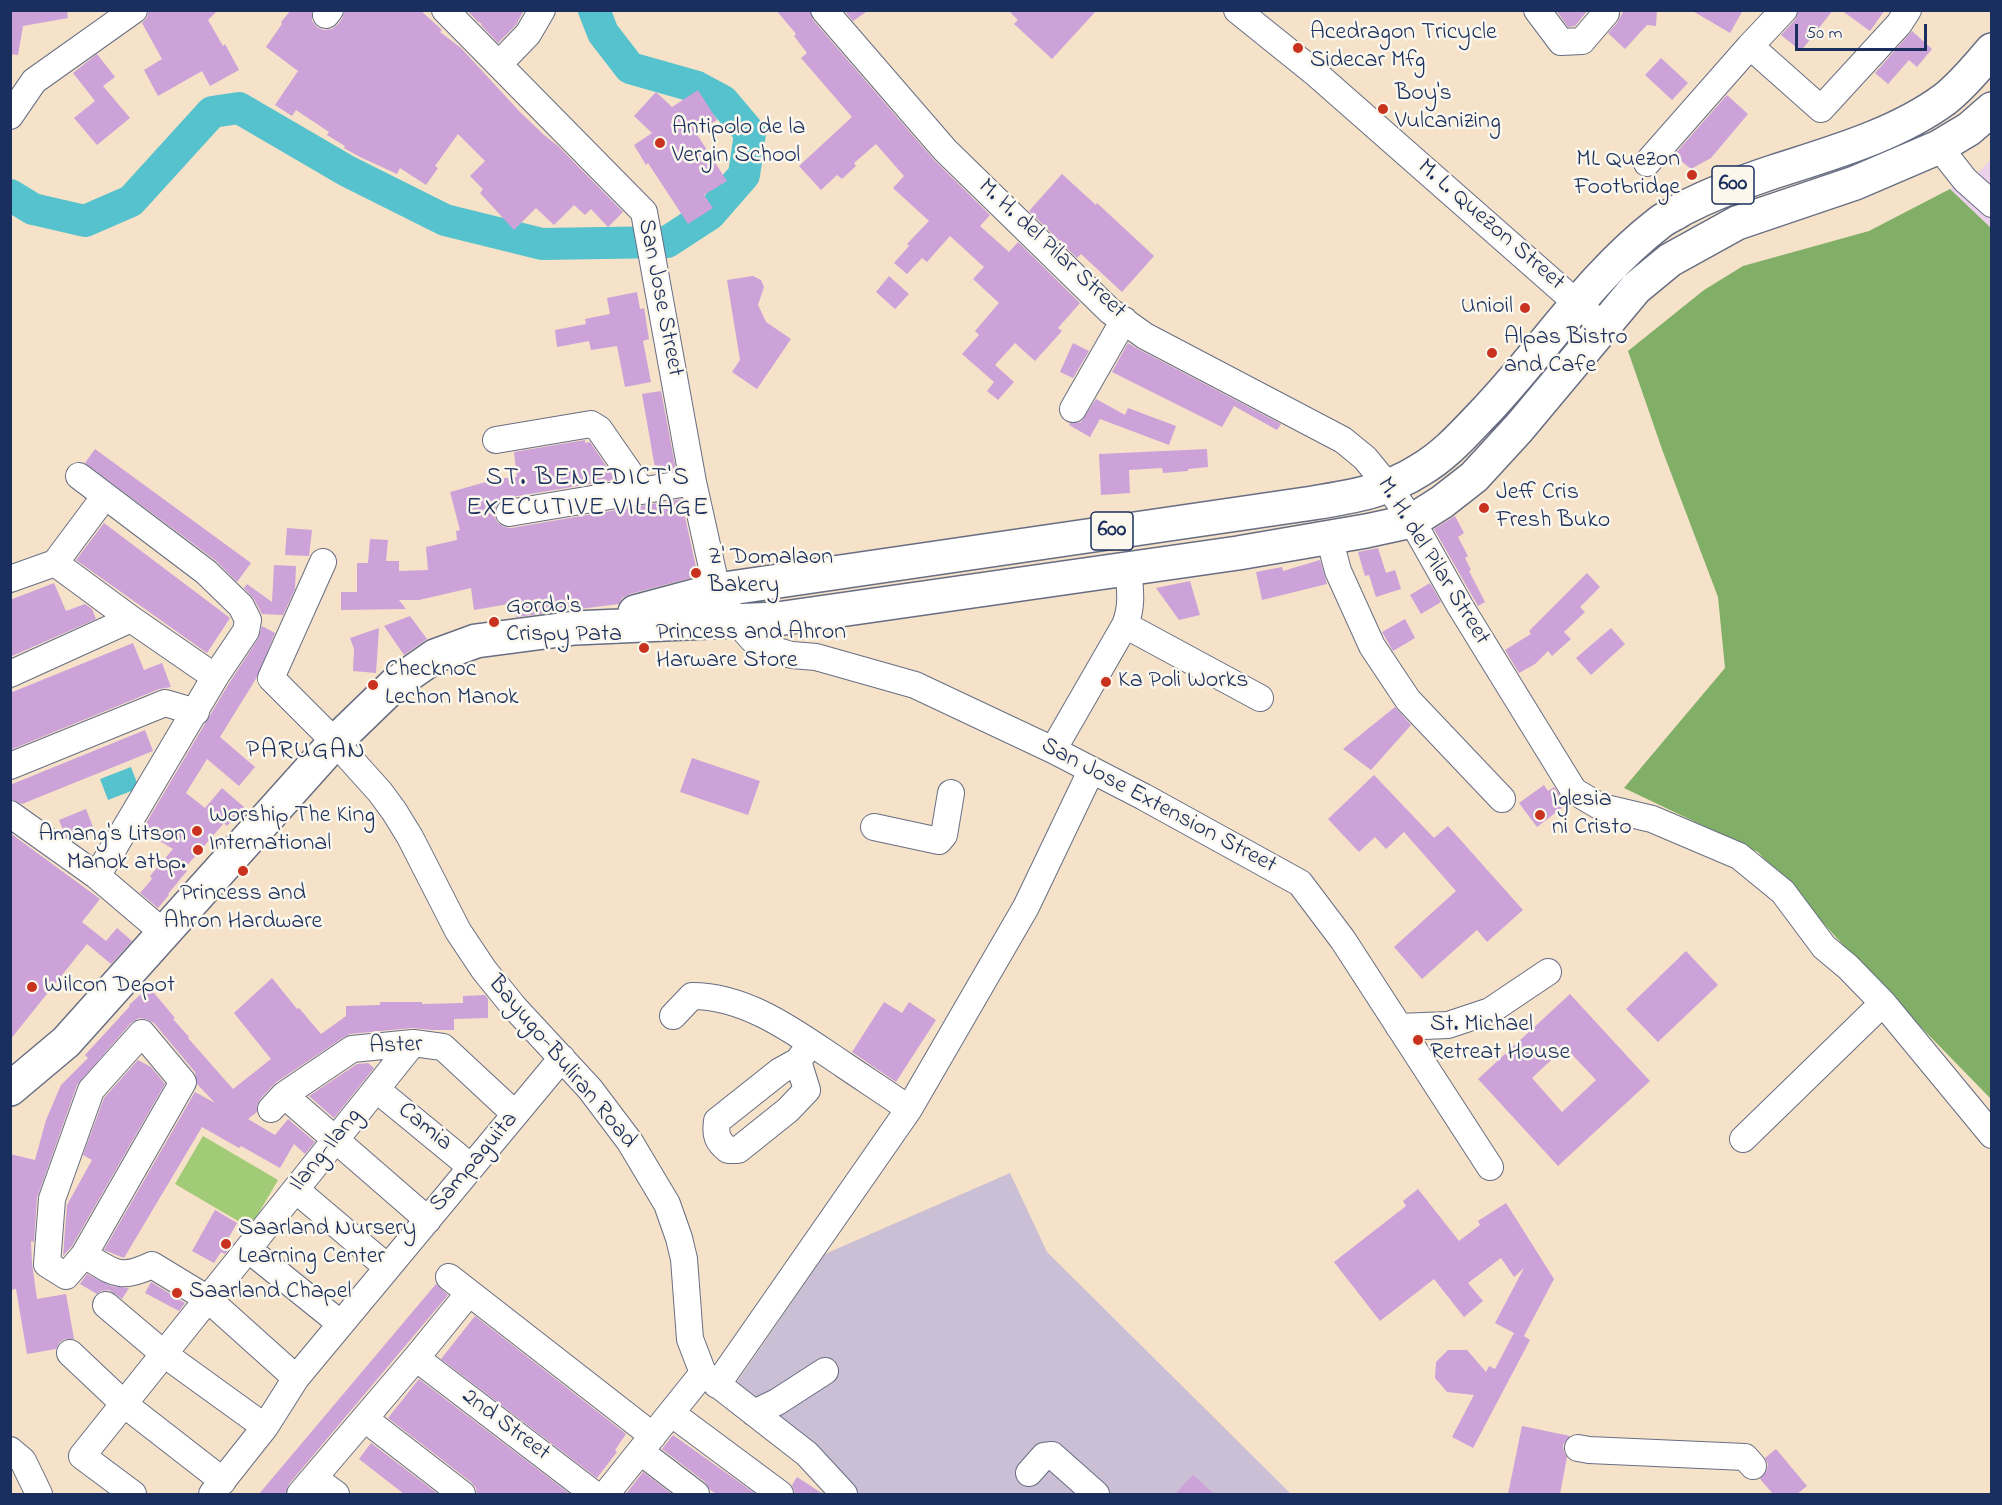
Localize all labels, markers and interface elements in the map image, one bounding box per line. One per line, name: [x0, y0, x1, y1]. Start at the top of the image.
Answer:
scale bar: [1798, 12, 1930, 50]
place label: Acedragon Tricycle Sidecar Mfg: [1310, 20, 1497, 76]
text: 50 m: [1806, 21, 1843, 47]
marker: Acedragon Tricycle Sidecar Mfg: [1291, 41, 1305, 55]
place label: Boy's Vulcanizing: [1395, 81, 1501, 137]
marker: Boy's Vulcanizing: [1376, 102, 1390, 116]
place label: Antipolo de la Vergin School: [672, 115, 806, 171]
marker: Antipolo de la Vergin School: [653, 136, 667, 150]
place label: ML Quezon Footbridge: [1574, 147, 1680, 203]
street label: M. L. Quezon Street: [1410, 154, 1570, 298]
road number: 600: [1712, 166, 1754, 204]
marker: ML Quezon Footbridge: [1685, 168, 1699, 182]
street label: M. H. del Pilar Street: [971, 174, 1131, 326]
street label: San Jose Street: [630, 217, 688, 379]
place label: Unioil: [1461, 294, 1513, 322]
marker: Unioil: [1518, 301, 1532, 315]
place label: Alpas Bistro and Cafe: [1504, 325, 1628, 381]
marker: Alpas Bistro and Cafe: [1485, 346, 1499, 360]
district label: ST. BENEDICT'S EXECUTIVE VILLAGE: [466, 464, 710, 526]
street label: M. H. del Pilar Street: [1369, 473, 1495, 651]
place label: Jeff Cris Fresh Buko: [1496, 480, 1610, 536]
marker: Jeff Cris Fresh Buko: [1477, 501, 1491, 515]
road number: 600: [1091, 512, 1133, 550]
place label: Z' Domalaon Bakery: [708, 545, 833, 601]
marker: Z' Domalaon Bakery: [689, 566, 703, 580]
place label: Gordo's Crispy Pata: [506, 594, 622, 650]
marker: Gordo's Crispy Pata: [487, 615, 501, 629]
place label: Princess and Ahron Harware Store: [656, 620, 846, 676]
marker: Princess and Ahron Harware Store: [637, 641, 651, 655]
place label: Checknoc Lechon Manok: [385, 657, 519, 713]
place label: Ka Poli Works: [1118, 668, 1248, 696]
marker: Ka Poli Works: [1099, 675, 1113, 689]
marker: Checknoc Lechon Manok: [366, 678, 380, 692]
street label: San Jose Extension Street: [1035, 733, 1281, 881]
district label: PARUGAN: [246, 737, 366, 769]
place label: Iglesia ni Cristo: [1552, 787, 1632, 843]
place label: Worship The King International: [209, 803, 375, 859]
marker: Iglesia ni Cristo: [1533, 808, 1547, 822]
place label: Amang's Litson Manok atbp.: [38, 822, 186, 878]
marker: Worship The King International: [190, 824, 204, 838]
marker: Amang's Litson Manok atbp.: [191, 843, 205, 857]
marker: Princess and Ahron Hardware: [236, 864, 250, 878]
place label: Princess and Ahron Hardware: [164, 881, 322, 937]
street label: Bayugo-Buliran Road: [480, 971, 642, 1155]
place label: Wilcon Depot: [44, 973, 175, 1001]
marker: Wilcon Depot: [25, 980, 39, 994]
place label: St. Michael Retreat House: [1430, 1012, 1570, 1068]
street label: Aster: [369, 1032, 423, 1062]
marker: St. Michael Retreat House: [1411, 1033, 1425, 1047]
street label: Camia: [391, 1097, 457, 1159]
street label: Ilang-Ilang: [284, 1103, 370, 1199]
street label: Sampaguita: [424, 1107, 526, 1219]
place label: Saarland Nursery Learning Center: [238, 1216, 416, 1272]
marker: Saarland Nursery Learning Center: [219, 1237, 233, 1251]
place label: Saarland Chapel: [189, 1279, 351, 1307]
marker: Saarland Chapel: [170, 1286, 184, 1300]
street label: 2nd Street: [455, 1383, 555, 1469]

